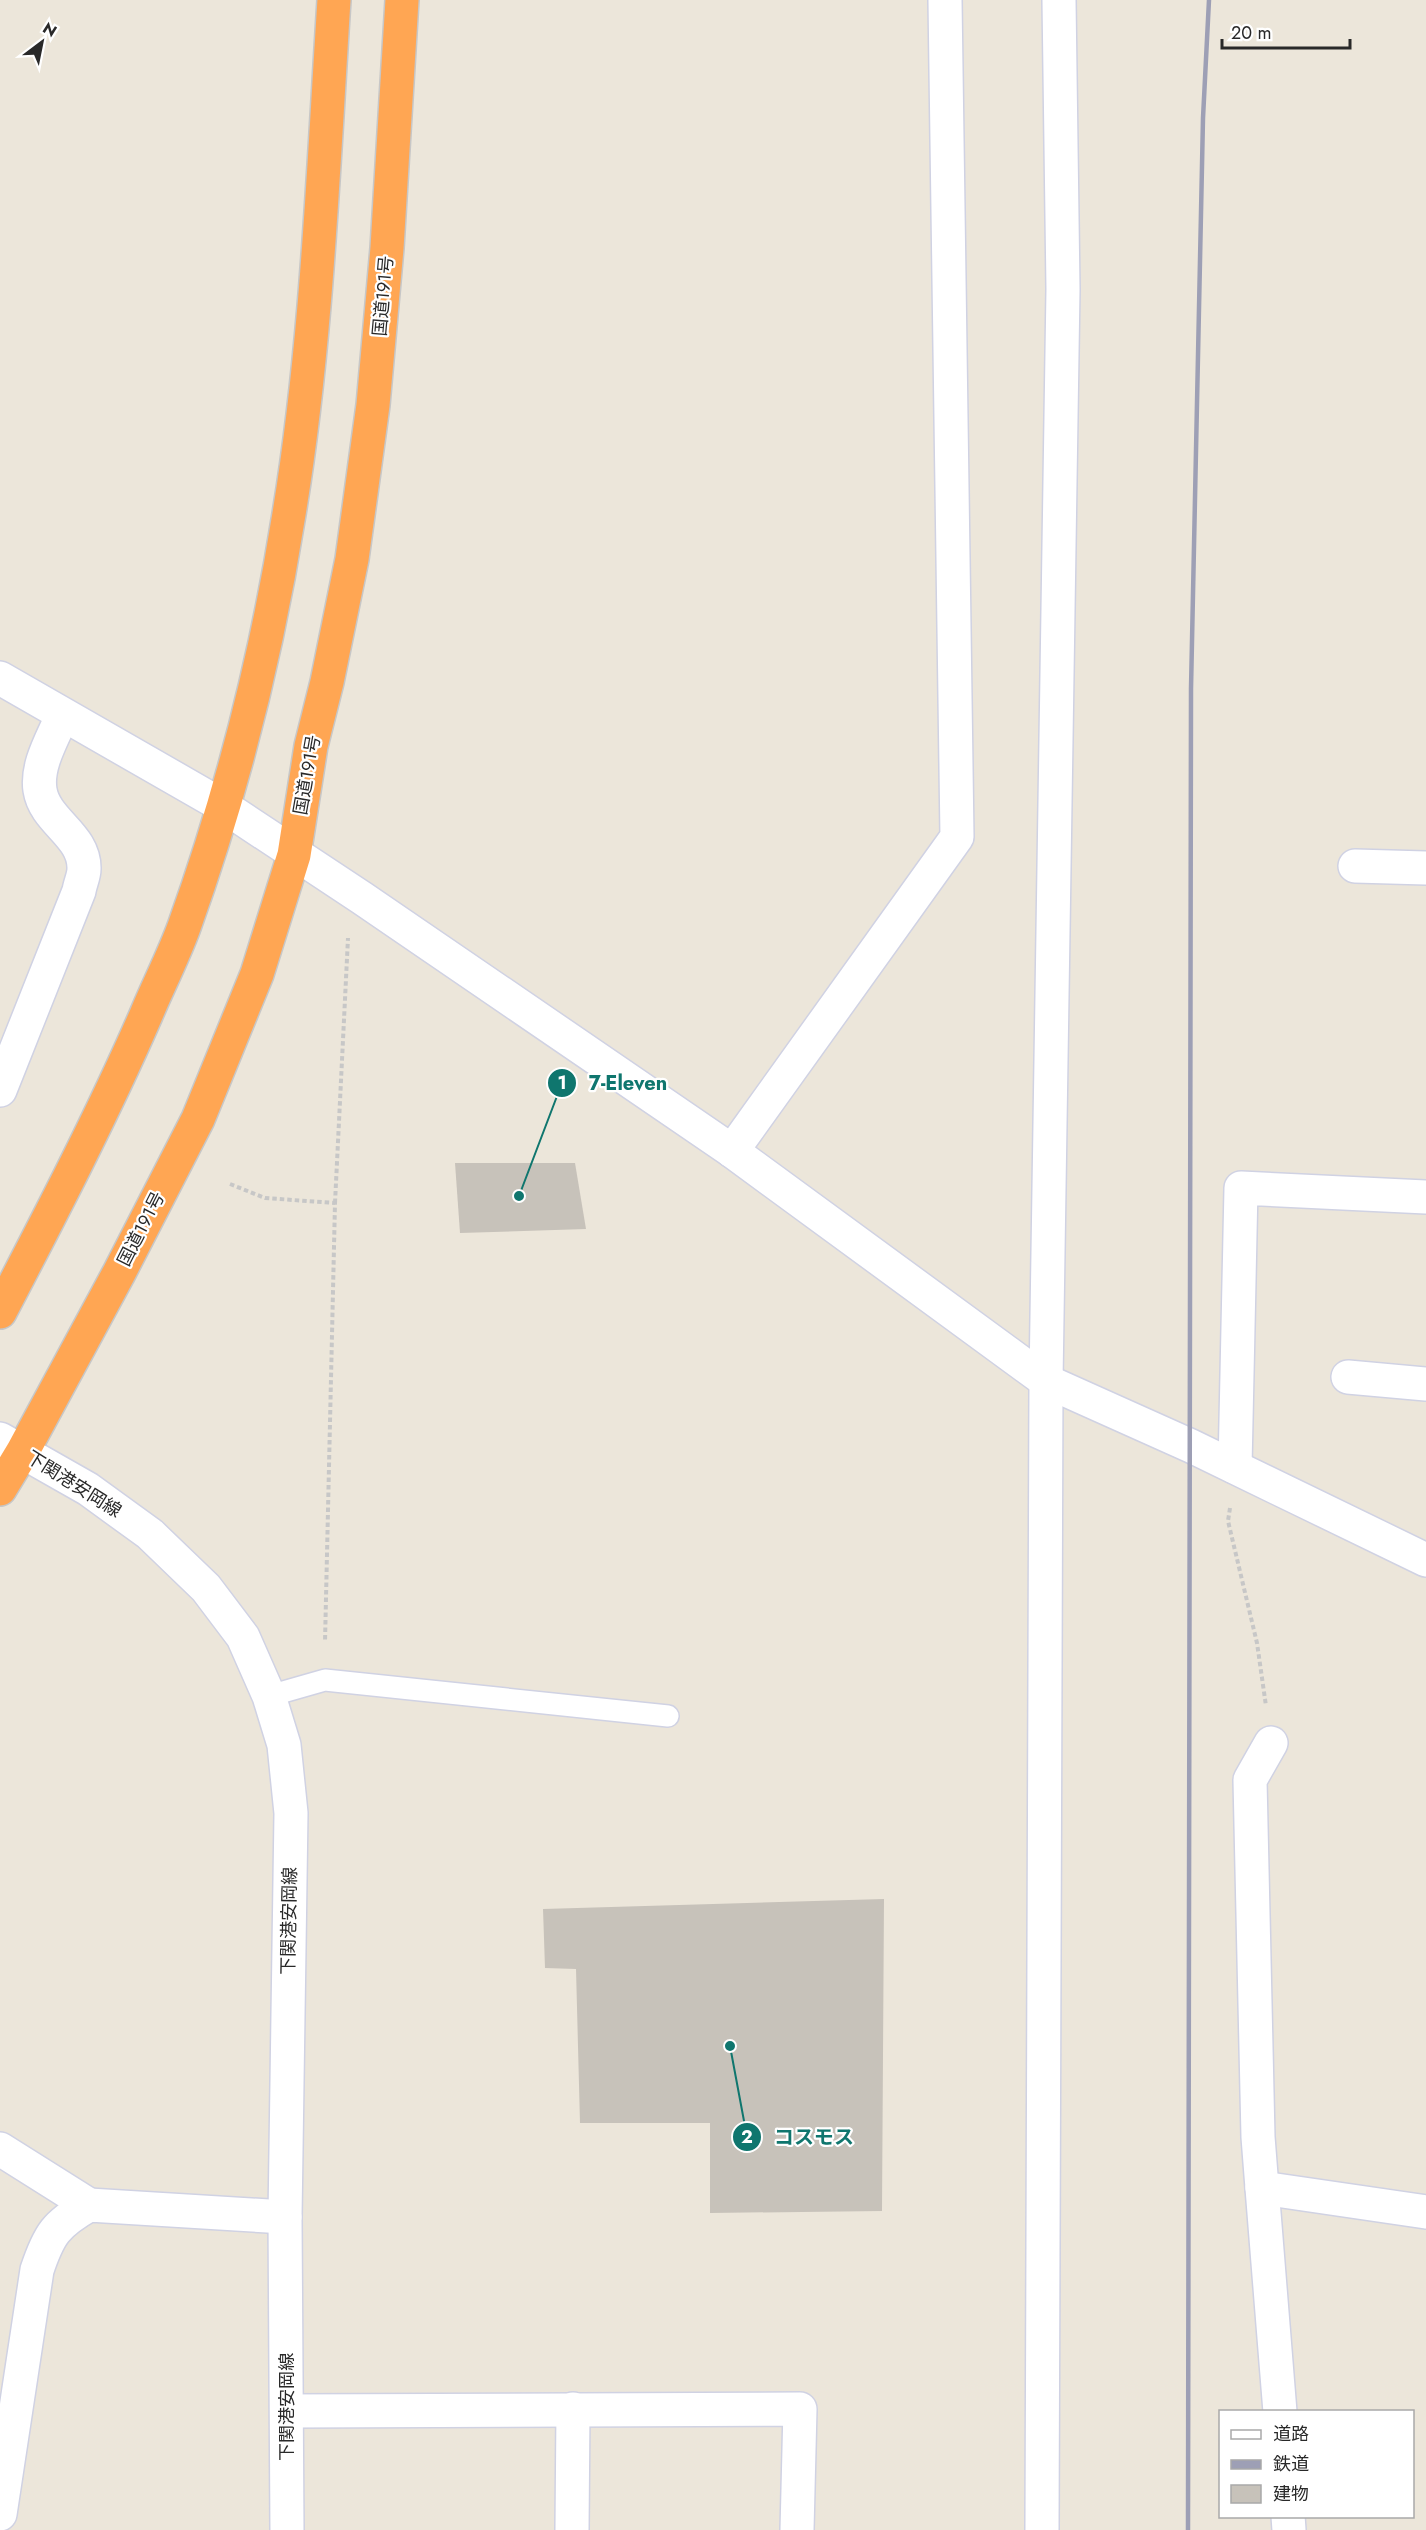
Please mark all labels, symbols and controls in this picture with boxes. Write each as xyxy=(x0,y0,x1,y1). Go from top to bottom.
north arrow xyxy=(12,12,72,72)
scale bar xyxy=(1222,12,1350,50)
text: N xyxy=(38,17,61,43)
text: 20 m xyxy=(1231,20,1271,46)
street label: 国道191号 xyxy=(367,255,399,337)
street label: 国道191号 xyxy=(287,733,327,817)
callout: 7-Eleven xyxy=(547,1064,680,1102)
text: 7-Eleven xyxy=(589,1069,667,1098)
text: 1 xyxy=(557,1070,567,1096)
street label: 国道191号 xyxy=(111,1187,171,1271)
street label: 下関港安岡線 xyxy=(21,1444,127,1524)
street label: 下関港安岡線 xyxy=(275,1867,303,1975)
callout: コスモス xyxy=(732,2118,866,2156)
text: コスモス xyxy=(774,2123,854,2152)
text: 2 xyxy=(741,2124,753,2150)
street label: 下関港安岡線 xyxy=(274,2353,300,2461)
legend xyxy=(1219,2410,1414,2518)
text: 道路 xyxy=(1273,2421,1309,2447)
text: 鉄道 xyxy=(1273,2451,1309,2477)
text: 建物 xyxy=(1273,2481,1309,2507)

